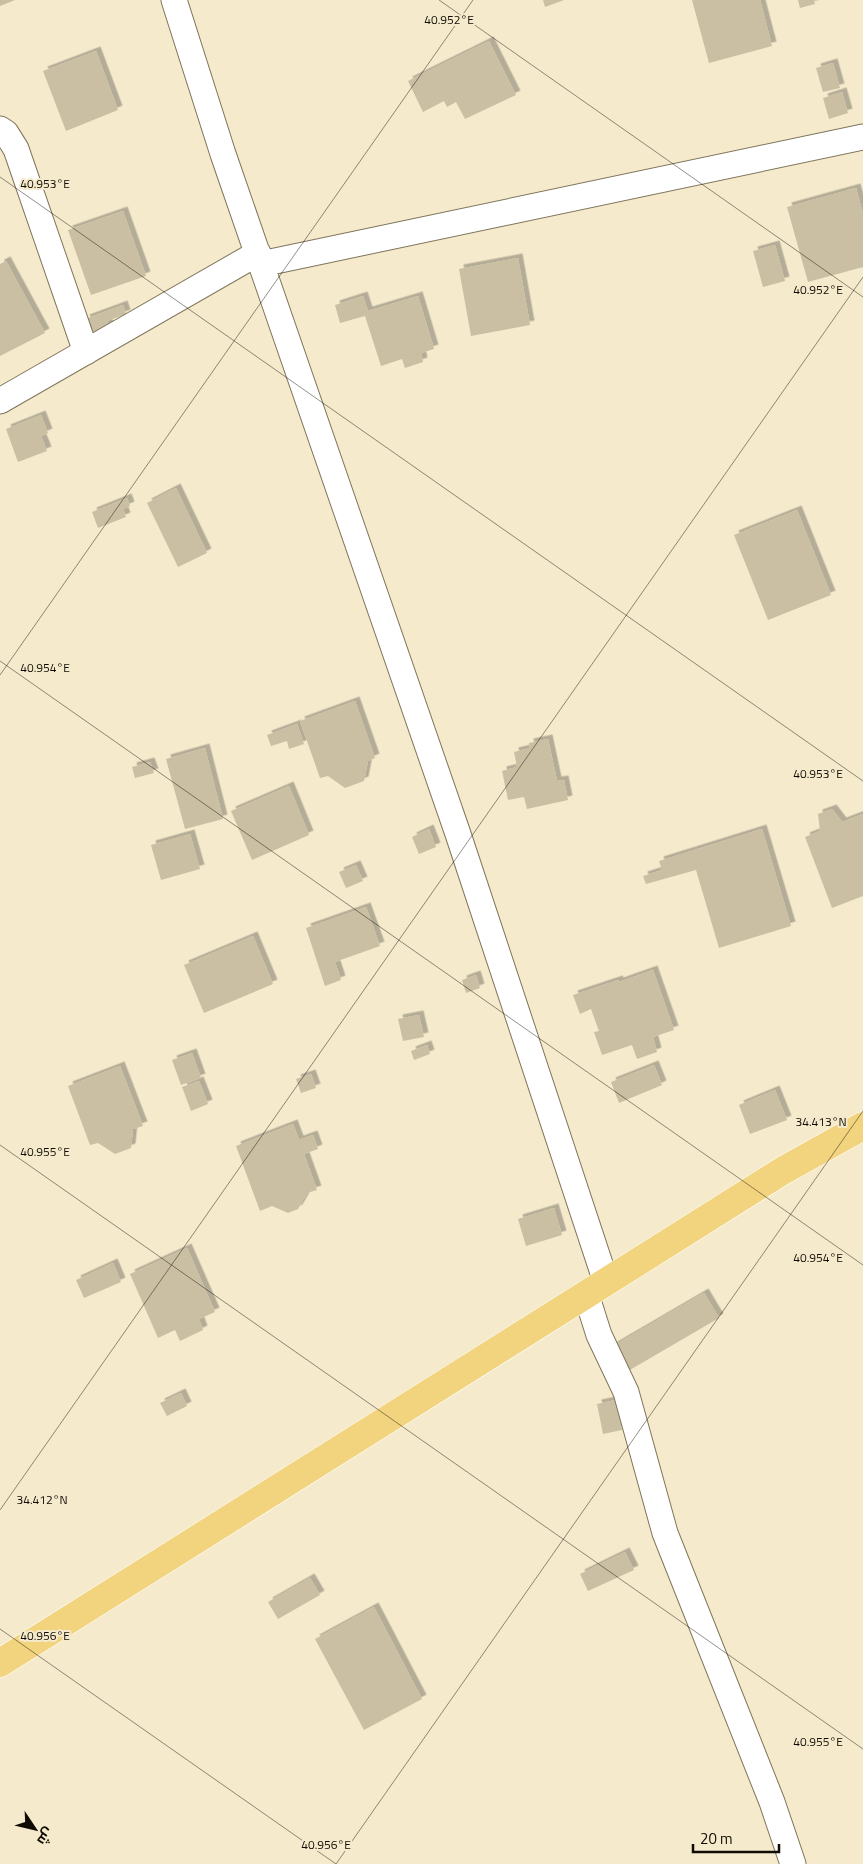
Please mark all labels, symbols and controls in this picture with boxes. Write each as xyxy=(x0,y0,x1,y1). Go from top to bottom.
text: 40.952°E xyxy=(424,10,474,29)
text: 40.953°E xyxy=(20,174,70,193)
text: 40.952°E xyxy=(793,280,843,299)
text: 40.954°E xyxy=(20,658,70,677)
text: 40.953°E xyxy=(793,764,843,783)
text: 34.413°N xyxy=(795,1112,847,1131)
text: 40.955°E xyxy=(20,1142,70,1161)
text: 40.954°E xyxy=(793,1248,843,1267)
text: 34.412°N xyxy=(16,1490,68,1509)
text: 40.956°E xyxy=(20,1626,70,1645)
text: 40.955°E xyxy=(793,1732,843,1751)
north arrow xyxy=(10,1804,60,1854)
scale bar xyxy=(693,1822,779,1854)
text: ش xyxy=(32,1823,60,1850)
text: 20 m xyxy=(700,1827,733,1850)
text: 40.956°E xyxy=(301,1835,351,1854)

